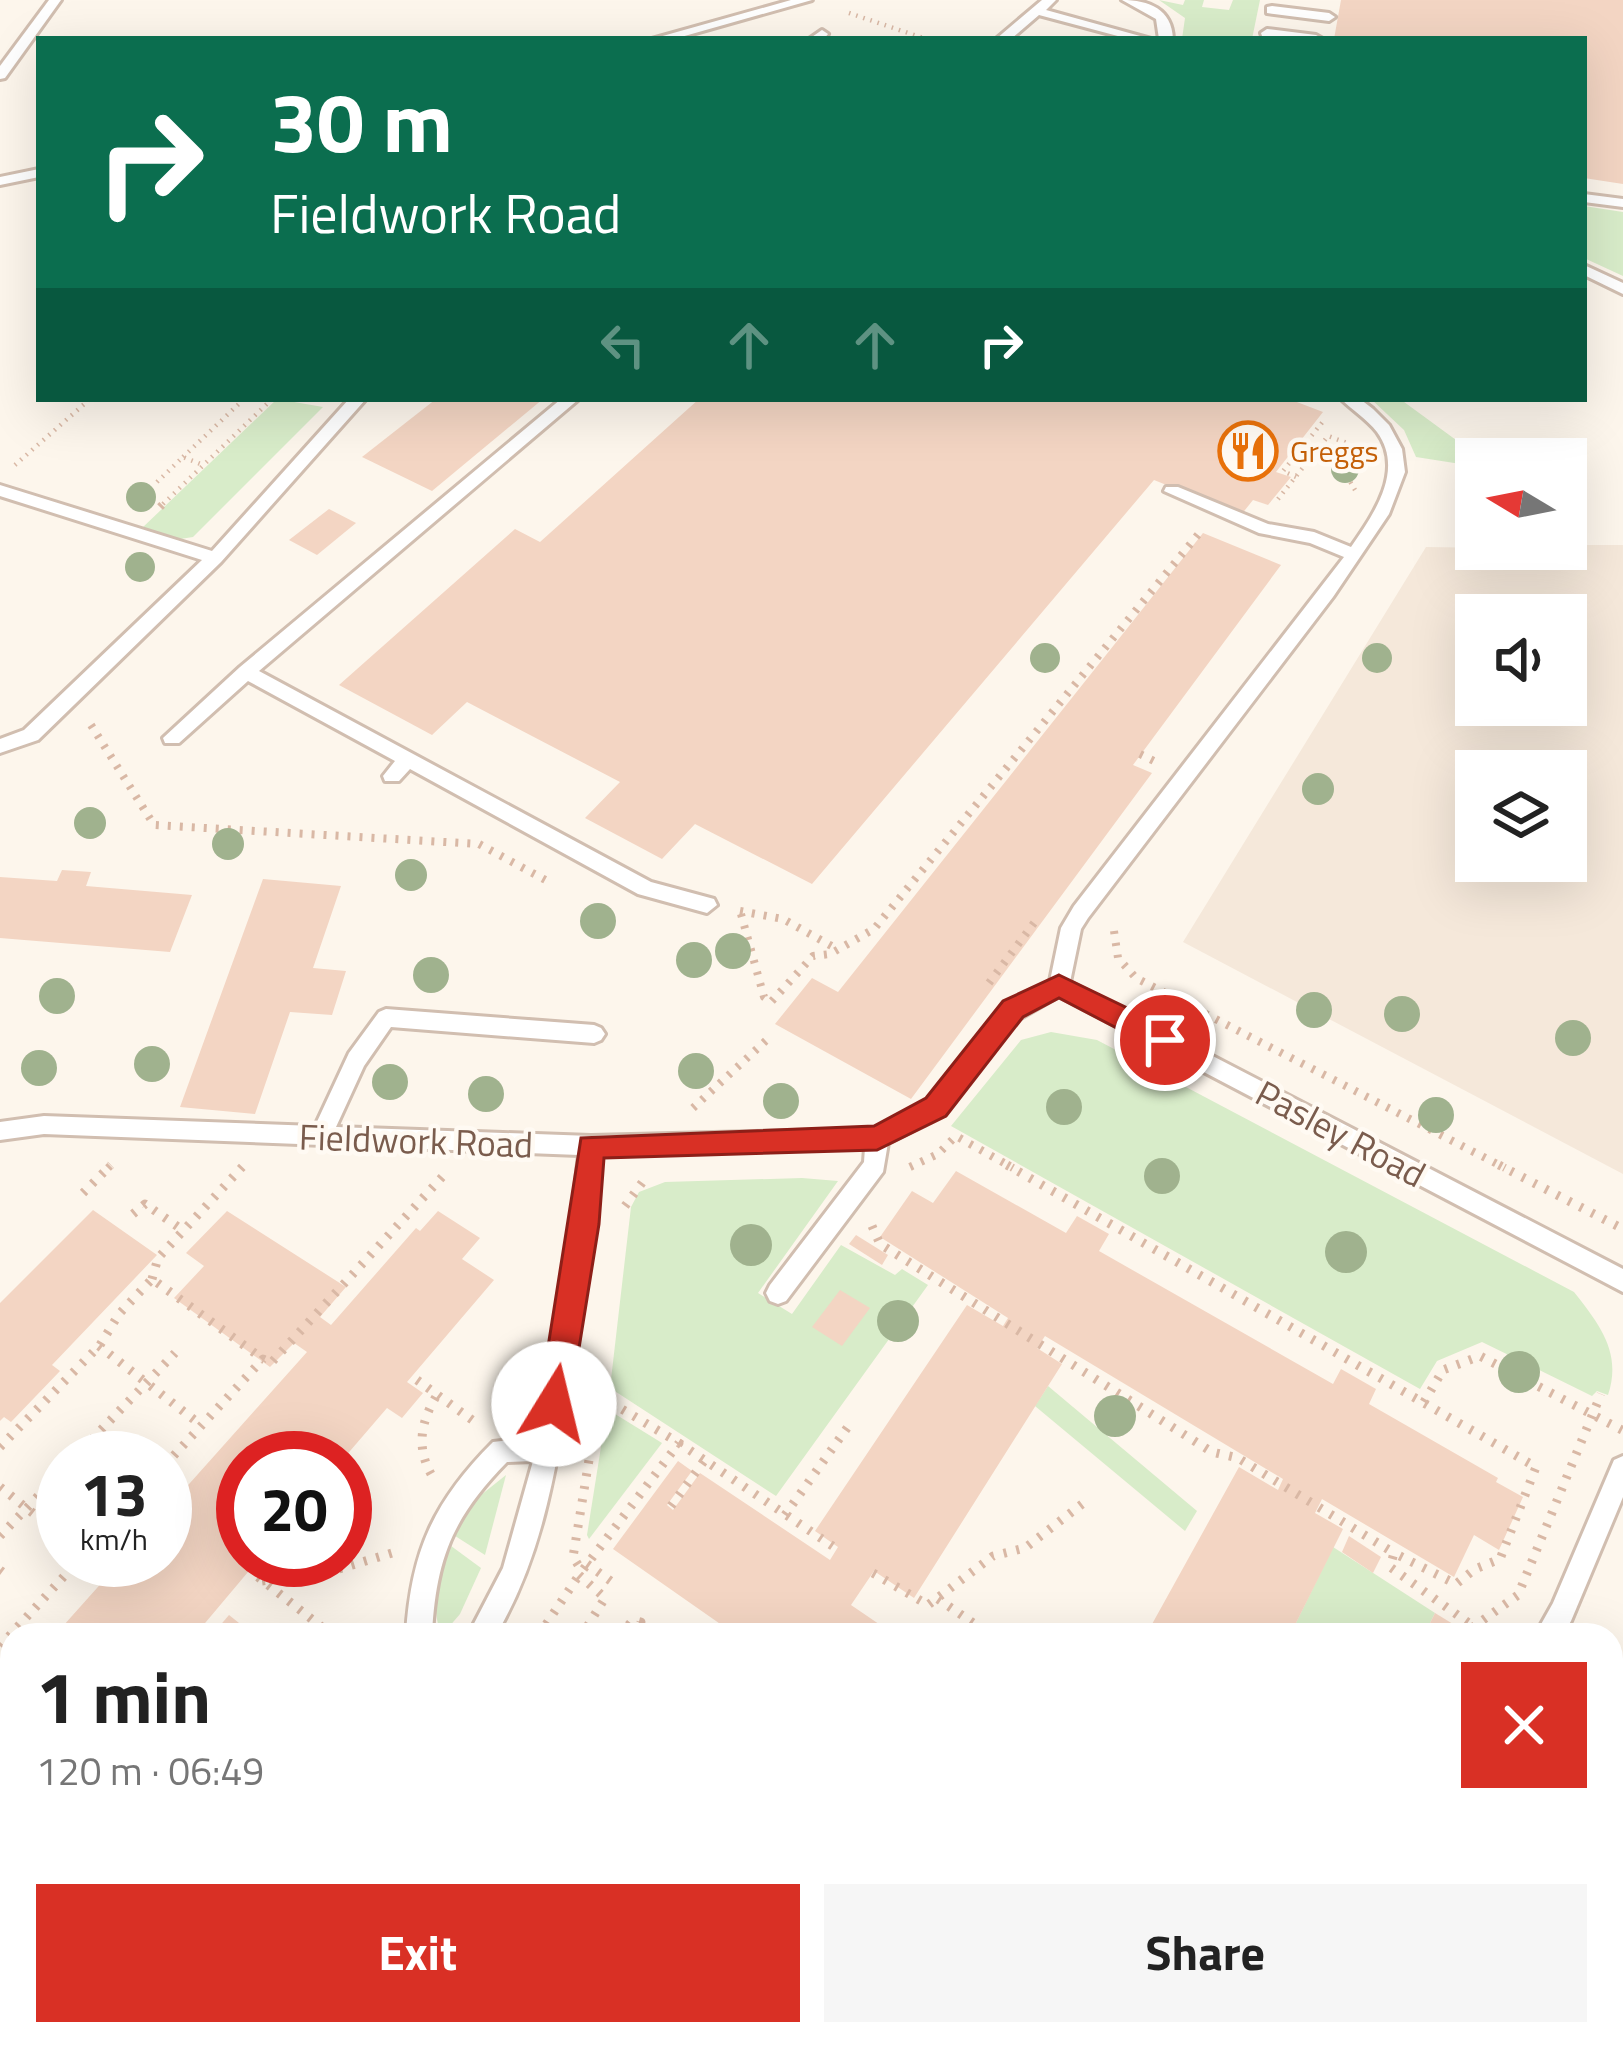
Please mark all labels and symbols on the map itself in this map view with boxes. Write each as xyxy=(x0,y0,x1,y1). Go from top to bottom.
restaurant icon: Greggs xyxy=(1217,420,1279,482)
place label: Greggs xyxy=(1290,428,1379,474)
north arrow xyxy=(1455,438,1587,570)
pin xyxy=(1114,989,1216,1091)
street label: Pasley Road xyxy=(1246,1065,1436,1201)
street label: Fieldwork Road xyxy=(298,1108,534,1172)
position arrow xyxy=(491,1341,617,1467)
speed limit sign: 20 xyxy=(216,1431,372,1587)

